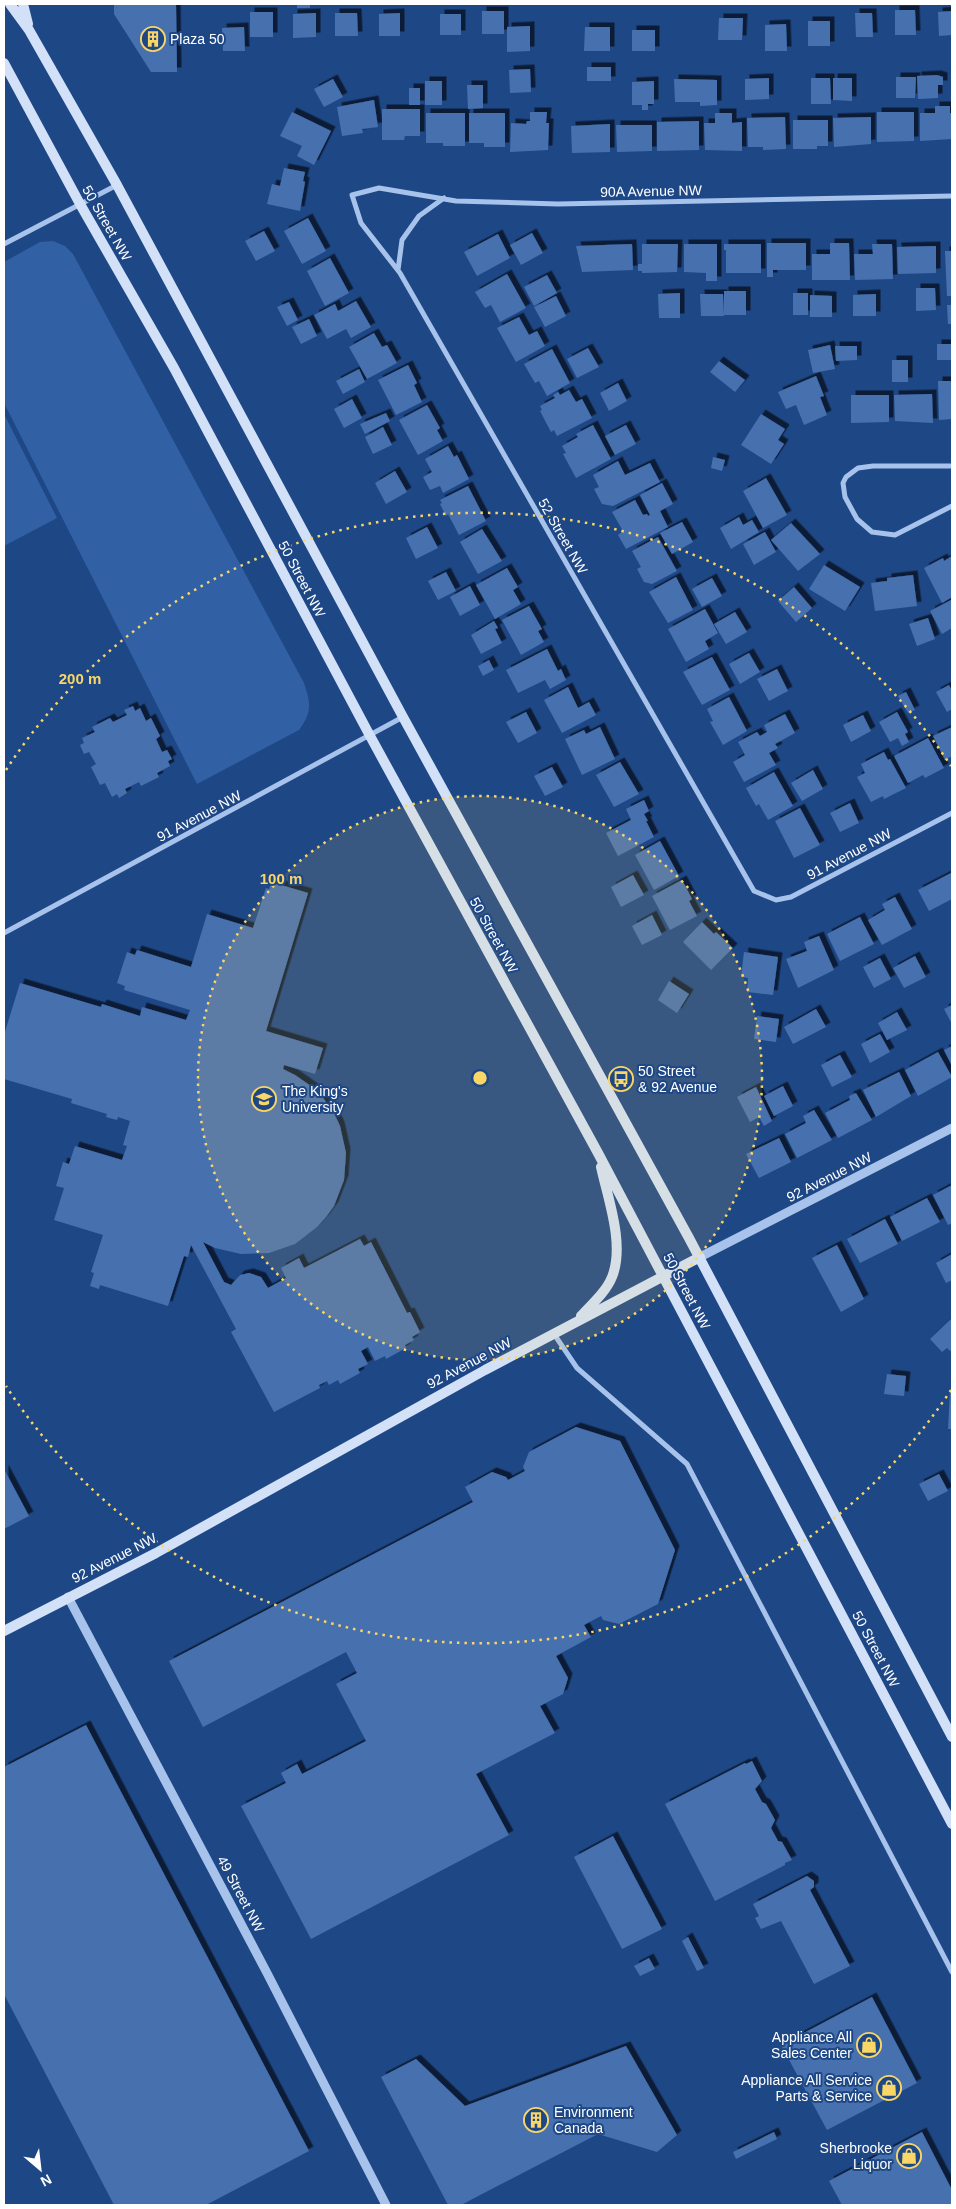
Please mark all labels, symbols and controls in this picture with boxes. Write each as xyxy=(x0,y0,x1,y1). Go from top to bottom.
building icon: Plaza 50 xyxy=(140,26,166,52)
place label: Plaza 50 xyxy=(170,31,225,47)
street label: 90A Avenue NW xyxy=(600,182,703,200)
street label: 50 Street NW xyxy=(79,183,135,264)
street label: 52 Street NW xyxy=(535,496,591,577)
street label: 50 Street NW xyxy=(275,538,329,621)
text: 200 m xyxy=(59,670,101,687)
street label: 91 Avenue NW xyxy=(154,787,245,845)
street label: 91 Avenue NW xyxy=(804,825,895,883)
text: 100 m xyxy=(260,870,302,887)
street label: 50 Street NW xyxy=(467,894,522,976)
place label: 50 Street & 92 Avenue xyxy=(638,1063,717,1095)
bus stop icon: 50 Street & 92 Avenue xyxy=(608,1066,634,1092)
centre of rings xyxy=(471,1069,489,1087)
place label: The King's University xyxy=(282,1083,348,1115)
school or university icon: The King's University xyxy=(251,1086,277,1112)
street label: 92 Avenue NW xyxy=(784,1148,875,1205)
street label: 50 Street NW xyxy=(660,1250,714,1333)
street label: 92 Avenue NW xyxy=(424,1334,515,1392)
street label: 92 Avenue NW xyxy=(69,1529,160,1586)
street label: 50 Street NW xyxy=(849,1608,903,1691)
street label: 49 Street NW xyxy=(214,1853,268,1936)
place label: Appliance All Sales Center xyxy=(771,2029,852,2061)
shop icon: Appliance All Sales Center xyxy=(856,2032,882,2058)
place label: Appliance All Service Parts & Service xyxy=(741,2072,872,2104)
shop icon: Appliance All Service Parts & Service xyxy=(876,2075,902,2101)
place label: Environment Canada xyxy=(554,2104,633,2136)
building icon: Environment Canada xyxy=(523,2107,549,2133)
place label: Sherbrooke Liquor xyxy=(820,2140,892,2172)
shop icon: Sherbrooke Liquor xyxy=(896,2143,922,2169)
north arrow xyxy=(15,2144,65,2194)
text: N xyxy=(38,2171,54,2190)

